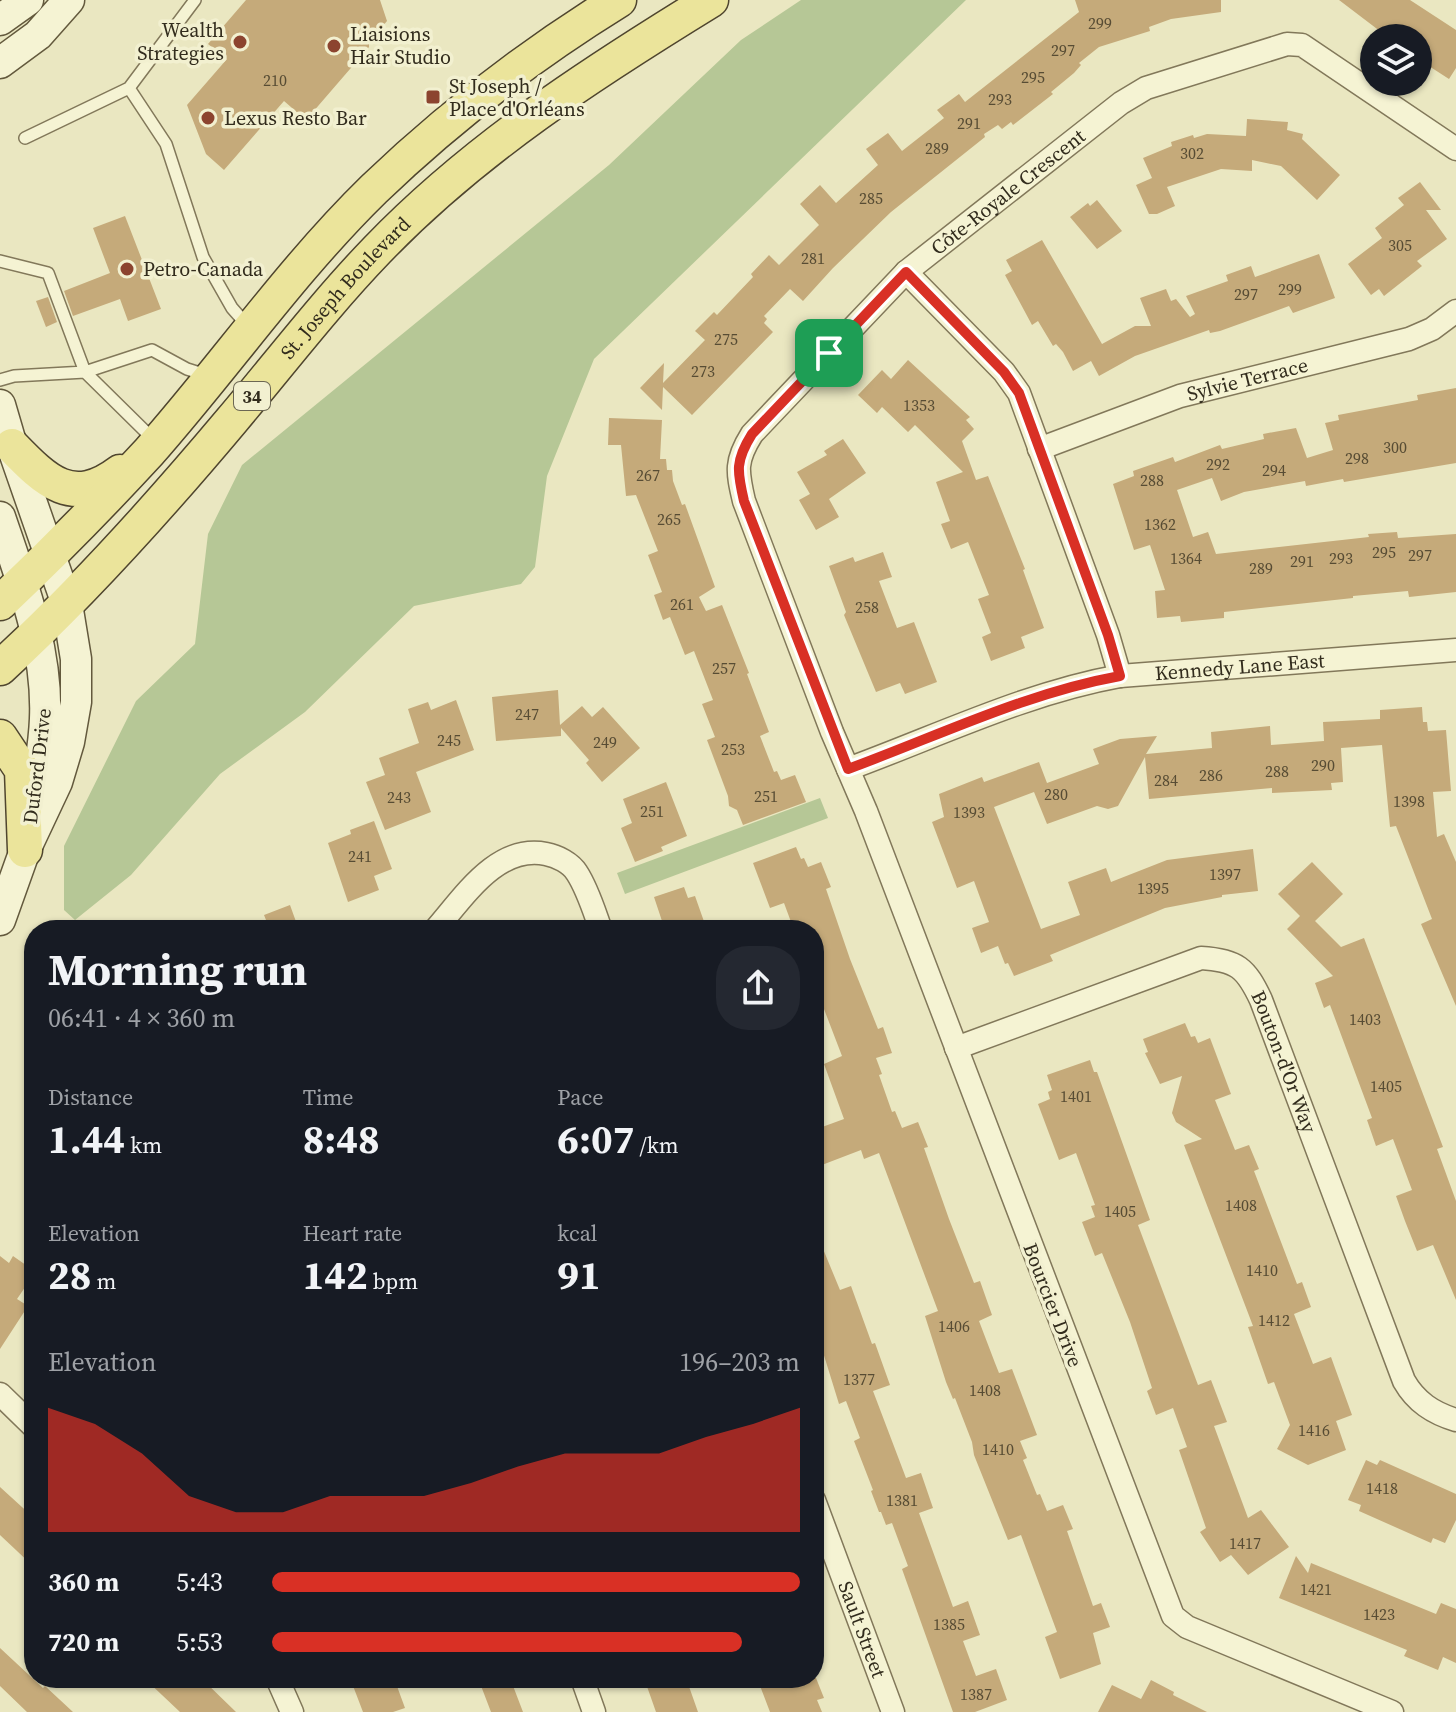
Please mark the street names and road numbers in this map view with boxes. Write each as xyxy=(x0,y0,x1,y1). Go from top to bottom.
street label: Côte-Royale Crescent xyxy=(925,122,1091,261)
street label: St. Joseph Boulevard xyxy=(274,210,417,365)
street label: Sylvie Terrace xyxy=(1184,351,1311,408)
road number: 34 xyxy=(234,382,270,410)
street label: Kennedy Lane East xyxy=(1154,646,1326,687)
street label: Duford Drive xyxy=(16,707,58,825)
street label: Bouton-d'Or Way xyxy=(1244,986,1324,1137)
street label: Bourcier Drive xyxy=(1017,1239,1089,1371)
street label: Sault Street xyxy=(831,1577,893,1682)

